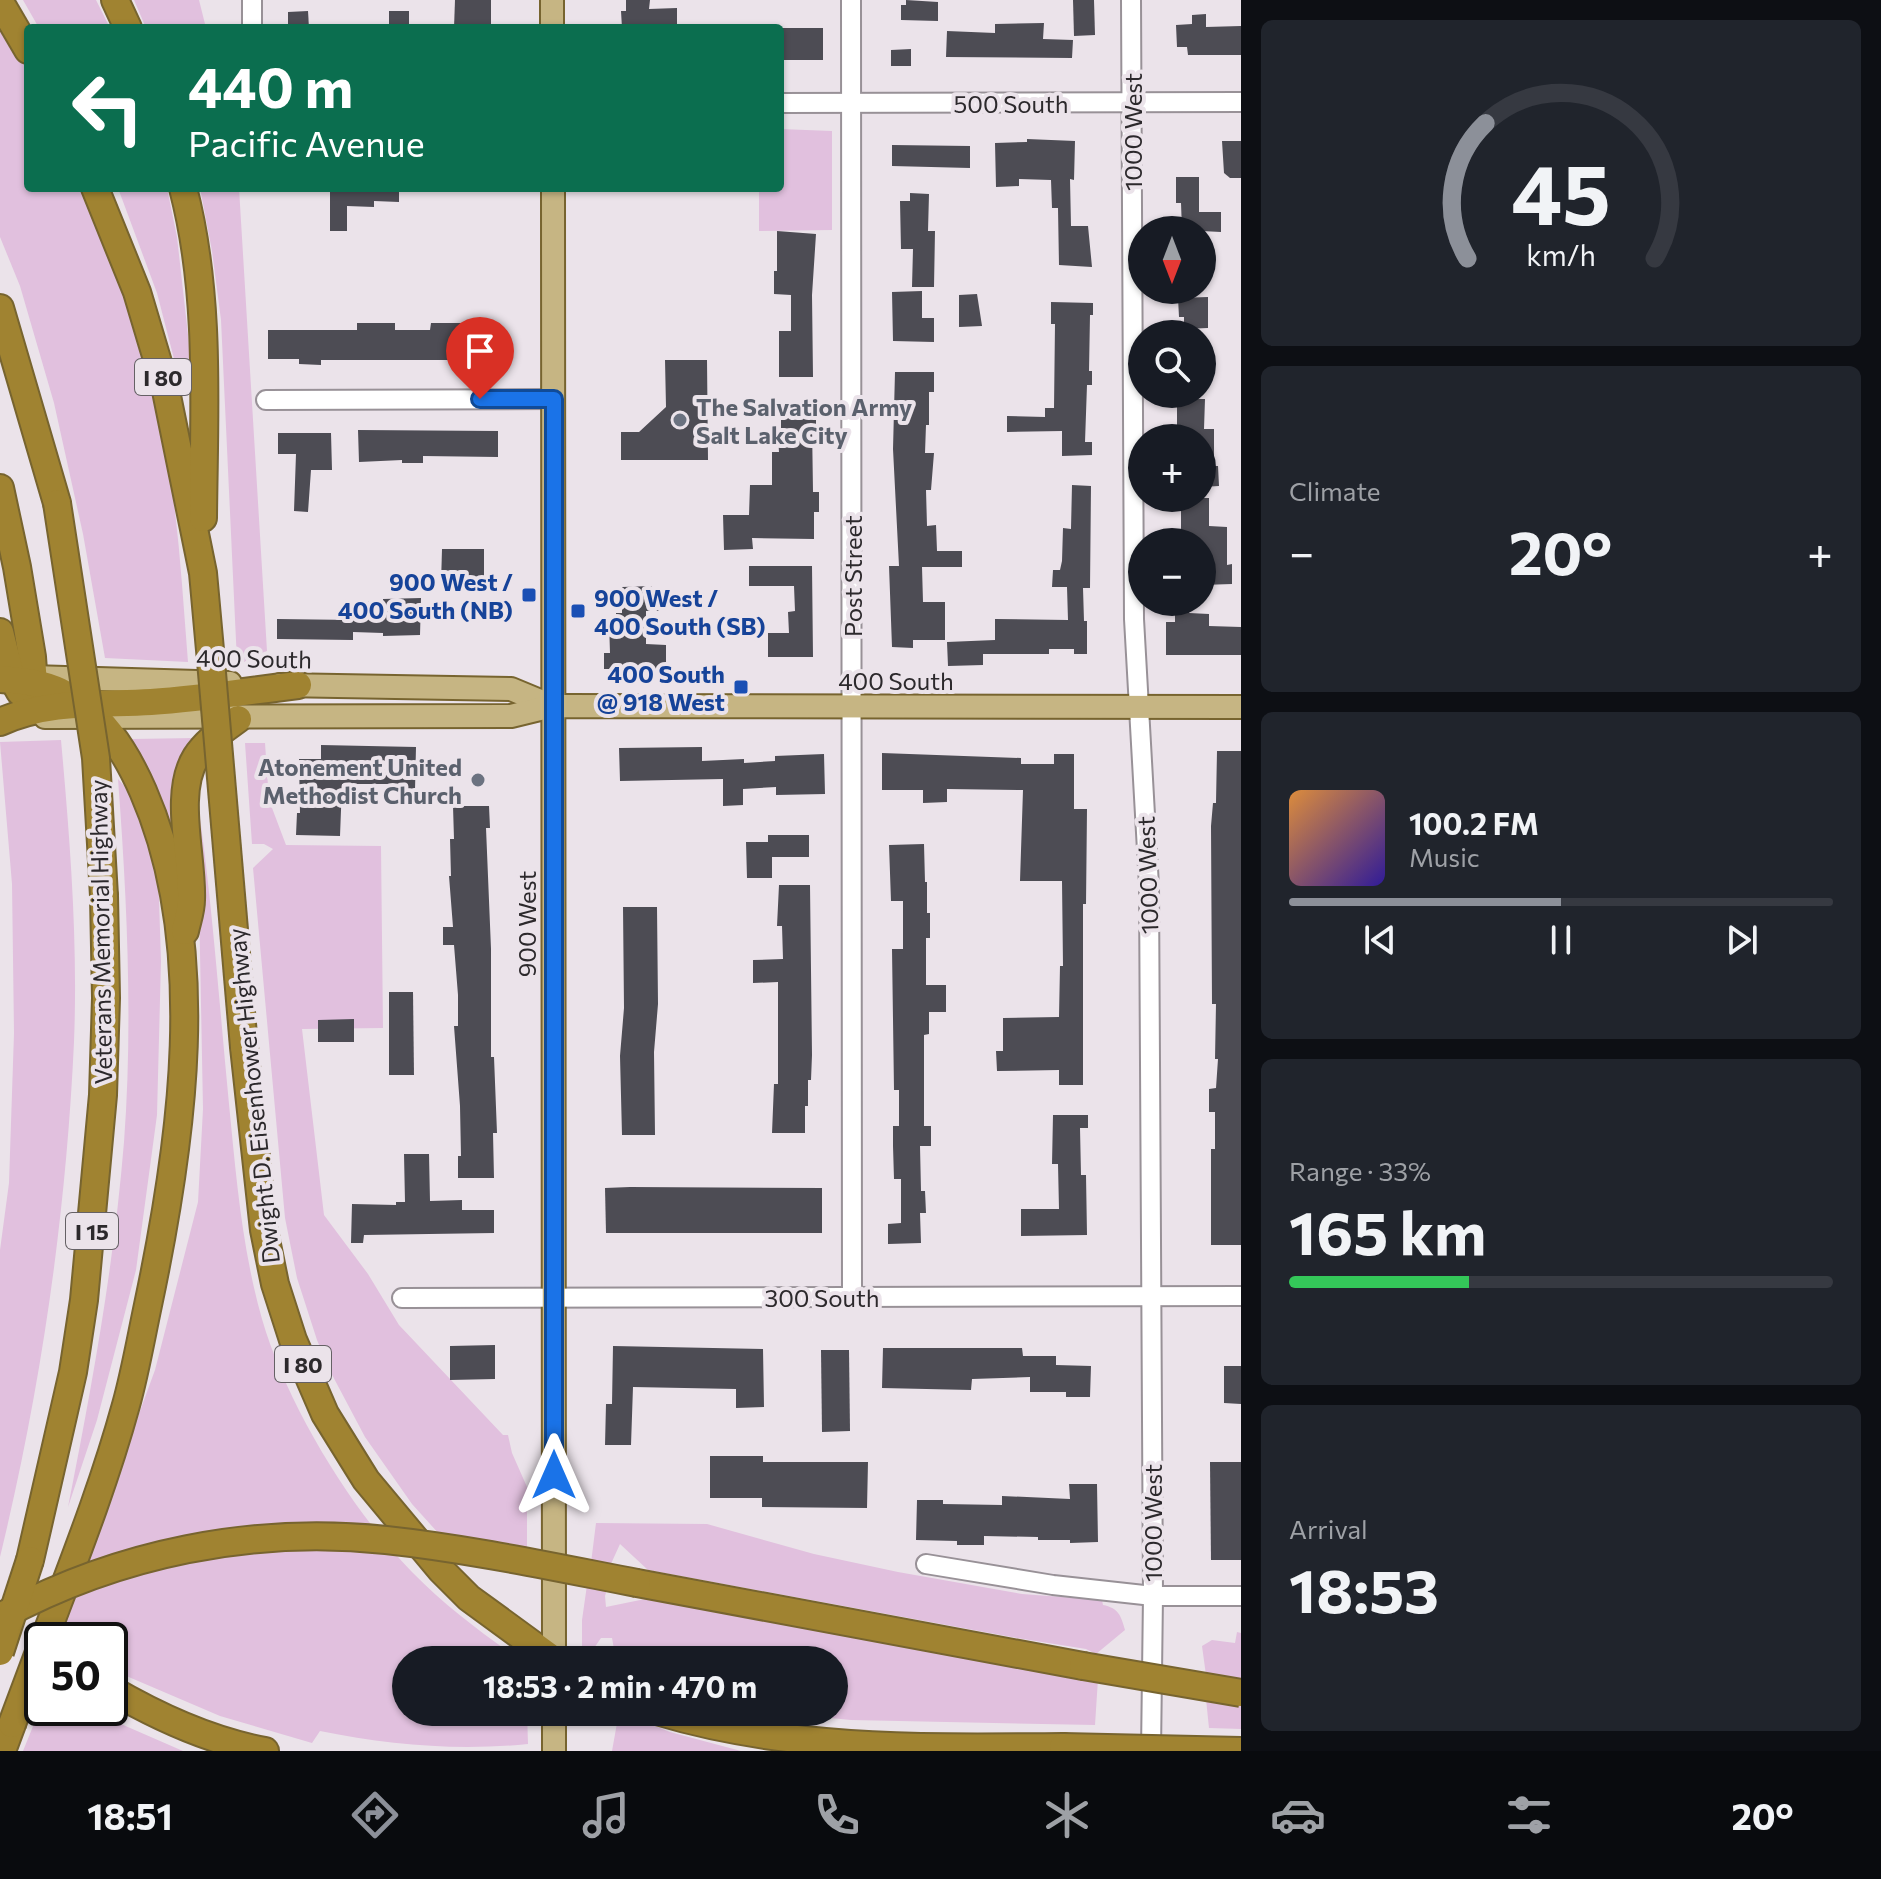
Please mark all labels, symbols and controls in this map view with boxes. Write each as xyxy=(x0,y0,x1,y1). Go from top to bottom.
text: 440 m xyxy=(188,51,353,120)
icon: left xyxy=(56,56,160,160)
street label: 1000 West xyxy=(1118,73,1147,191)
street label: 500 South xyxy=(953,89,1069,118)
text: Pacific Avenue xyxy=(188,120,425,164)
text: 45 xyxy=(1511,140,1611,242)
north arrow xyxy=(1128,216,1216,304)
map controls xyxy=(1128,216,1216,616)
text: km/h xyxy=(1526,237,1596,272)
pin xyxy=(446,317,514,399)
button: search xyxy=(1128,320,1216,408)
icon: arrive xyxy=(458,329,502,373)
road number: I 80 xyxy=(135,359,191,395)
place label: The Salvation Army Salt Lake City xyxy=(696,392,912,449)
marker: The Salvation Army Salt Lake City xyxy=(671,411,689,429)
button: + xyxy=(1128,424,1216,512)
text: Climate xyxy=(1289,475,1381,506)
text: 20° xyxy=(1509,514,1612,587)
street label: Post Street xyxy=(838,515,867,637)
text: − xyxy=(1289,524,1314,578)
text: + xyxy=(1807,524,1833,578)
button: − xyxy=(1128,528,1216,616)
place label: 900 West / 400 South (NB) xyxy=(338,567,513,624)
place label: 900 West / 400 South (SB) xyxy=(594,583,766,640)
marker: 900 West / 400 South (NB) xyxy=(520,586,538,604)
marker: 900 West / 400 South (SB) xyxy=(569,602,587,620)
street label: 400 South xyxy=(196,642,312,674)
place label: 400 South @ 918 West xyxy=(597,659,725,716)
street label: 400 South xyxy=(838,666,954,695)
marker: 400 South @ 918 West xyxy=(732,678,750,696)
place label: Atonement United Methodist Church xyxy=(258,752,462,809)
marker: Atonement United Methodist Church xyxy=(469,771,487,789)
street label: Veterans Memorial Highway xyxy=(83,779,117,1085)
text: 100.2 FM xyxy=(1409,804,1539,841)
street label: 1000 West xyxy=(1130,815,1164,934)
text: Music xyxy=(1409,841,1480,872)
street label: 900 West xyxy=(512,871,541,977)
icon: previous xyxy=(1358,918,1402,962)
icon: pause xyxy=(1539,918,1583,962)
icon: next xyxy=(1720,918,1764,962)
street label: Dwight D. Eisenhower Highway xyxy=(221,927,285,1265)
text: Range · 33% xyxy=(1289,1155,1431,1186)
text: 165 km xyxy=(1289,1194,1486,1267)
road number: I 15 xyxy=(66,1213,118,1249)
street label: 300 South xyxy=(764,1283,880,1312)
road number: I 80 xyxy=(275,1346,331,1382)
position arrow xyxy=(512,1433,596,1517)
street label: 1000 West xyxy=(1138,1464,1167,1582)
text: Arrival xyxy=(1289,1513,1368,1544)
text: 18:53 xyxy=(1289,1552,1439,1625)
speed limit sign: 50 xyxy=(24,1622,128,1726)
text: 18:53 · 2 min · 470 m xyxy=(483,1667,757,1704)
icon: directions xyxy=(347,1787,403,1843)
icon: music xyxy=(578,1787,634,1843)
icon: phone xyxy=(809,1787,865,1843)
icon: climate xyxy=(1039,1787,1095,1843)
icon: car xyxy=(1270,1787,1326,1843)
icon: filters xyxy=(1501,1787,1557,1843)
text: 18:51 xyxy=(87,1793,173,1837)
text: 20° xyxy=(1731,1793,1794,1837)

